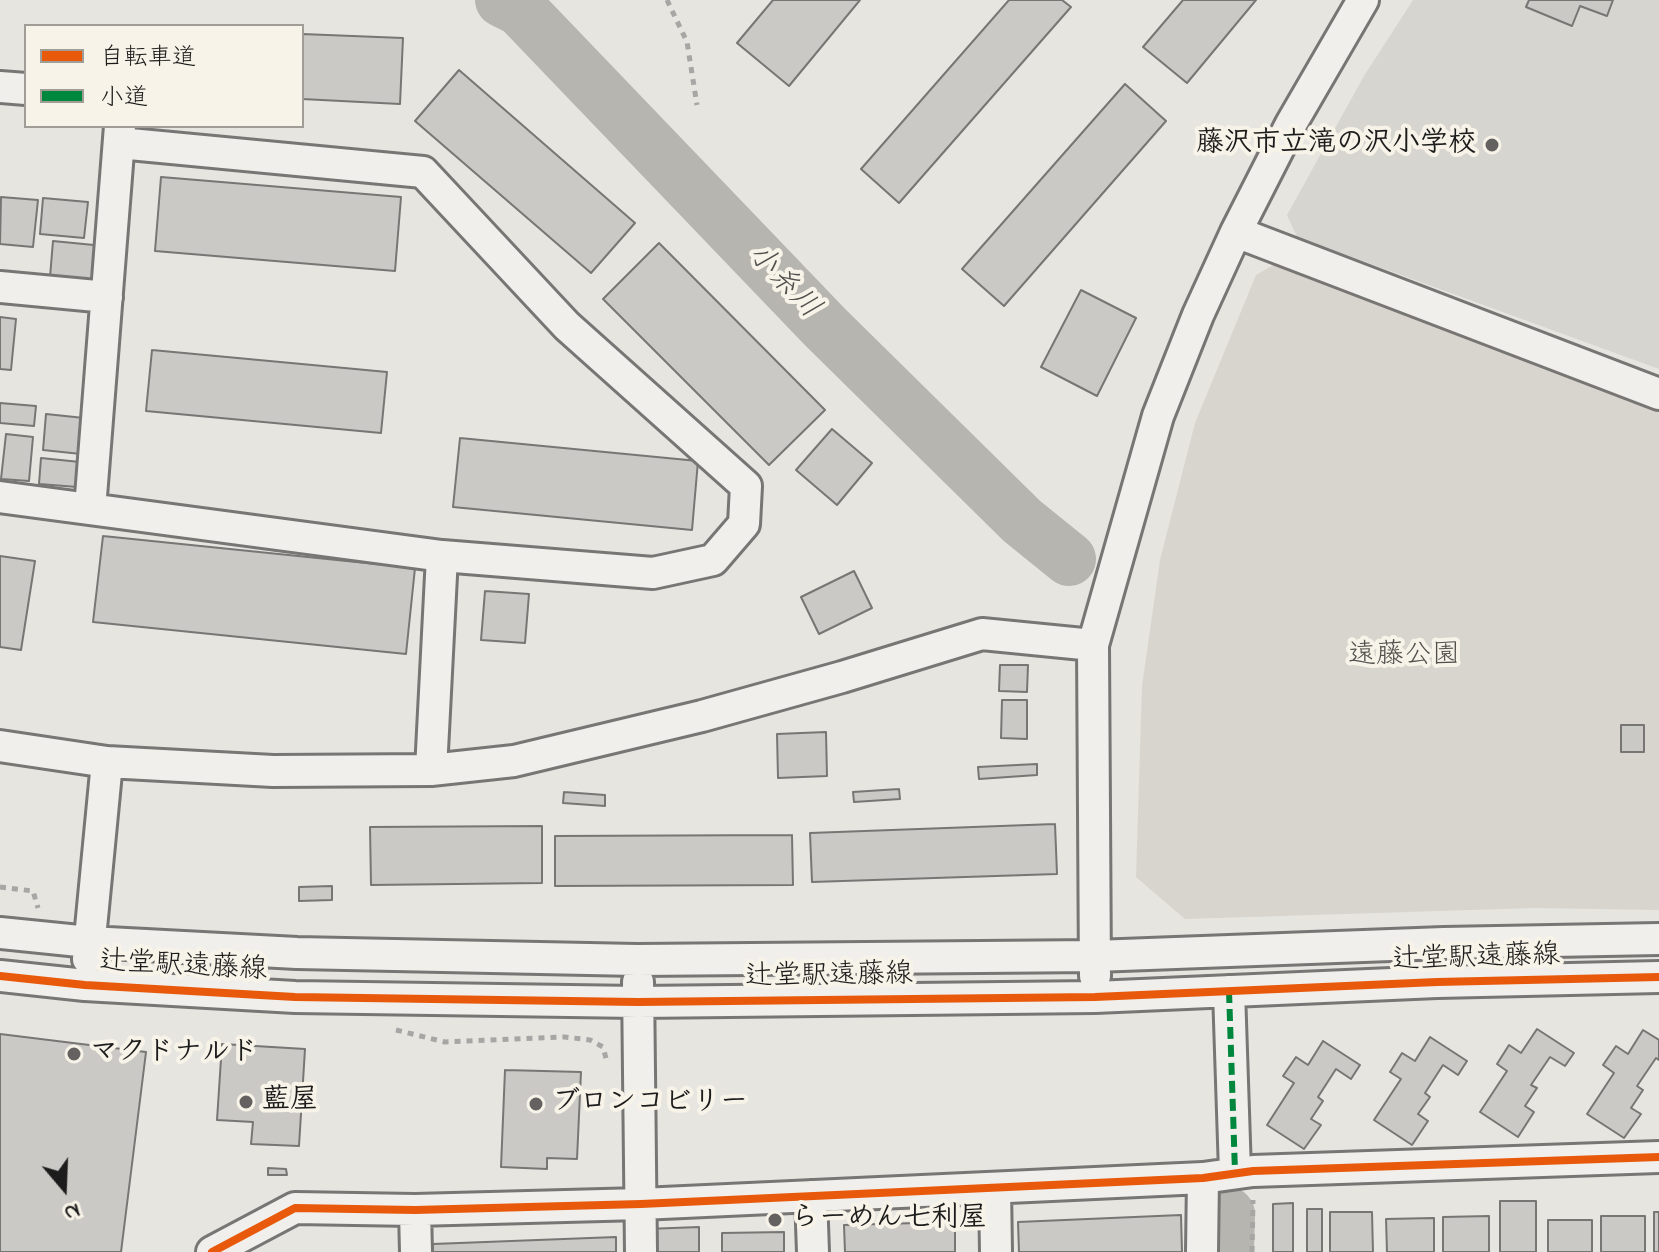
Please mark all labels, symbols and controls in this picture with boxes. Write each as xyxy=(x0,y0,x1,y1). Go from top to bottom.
legend xyxy=(24,24,304,128)
text: 自転車道 xyxy=(100,41,196,76)
text: 小道 xyxy=(100,81,148,116)
place label: 藤沢市立滝の沢小学校 xyxy=(1196,128,1476,162)
marker: 藤沢市立滝の沢小学校 xyxy=(1483,136,1501,154)
water label: 小糸川 xyxy=(738,238,826,328)
park label: 遠藤公園 xyxy=(1348,640,1460,674)
street label: 辻堂駅遠藤線 xyxy=(1391,940,1561,980)
street label: 辻堂駅遠藤線 xyxy=(98,947,268,989)
street label: 辻堂駅遠藤線 xyxy=(745,960,913,996)
place label: マクドナルド xyxy=(90,1037,258,1071)
marker: マクドナルド xyxy=(65,1045,83,1063)
place label: 藍屋 xyxy=(262,1085,318,1119)
place label: ブロンコビリー xyxy=(552,1087,748,1121)
marker: 藍屋 xyxy=(237,1093,255,1111)
marker: ブロンコビリー xyxy=(527,1095,545,1113)
north arrow xyxy=(24,1148,104,1228)
text: N xyxy=(60,1193,84,1228)
place label: らーめん七利屋 xyxy=(791,1203,987,1237)
marker: らーめん七利屋 xyxy=(766,1211,784,1229)

